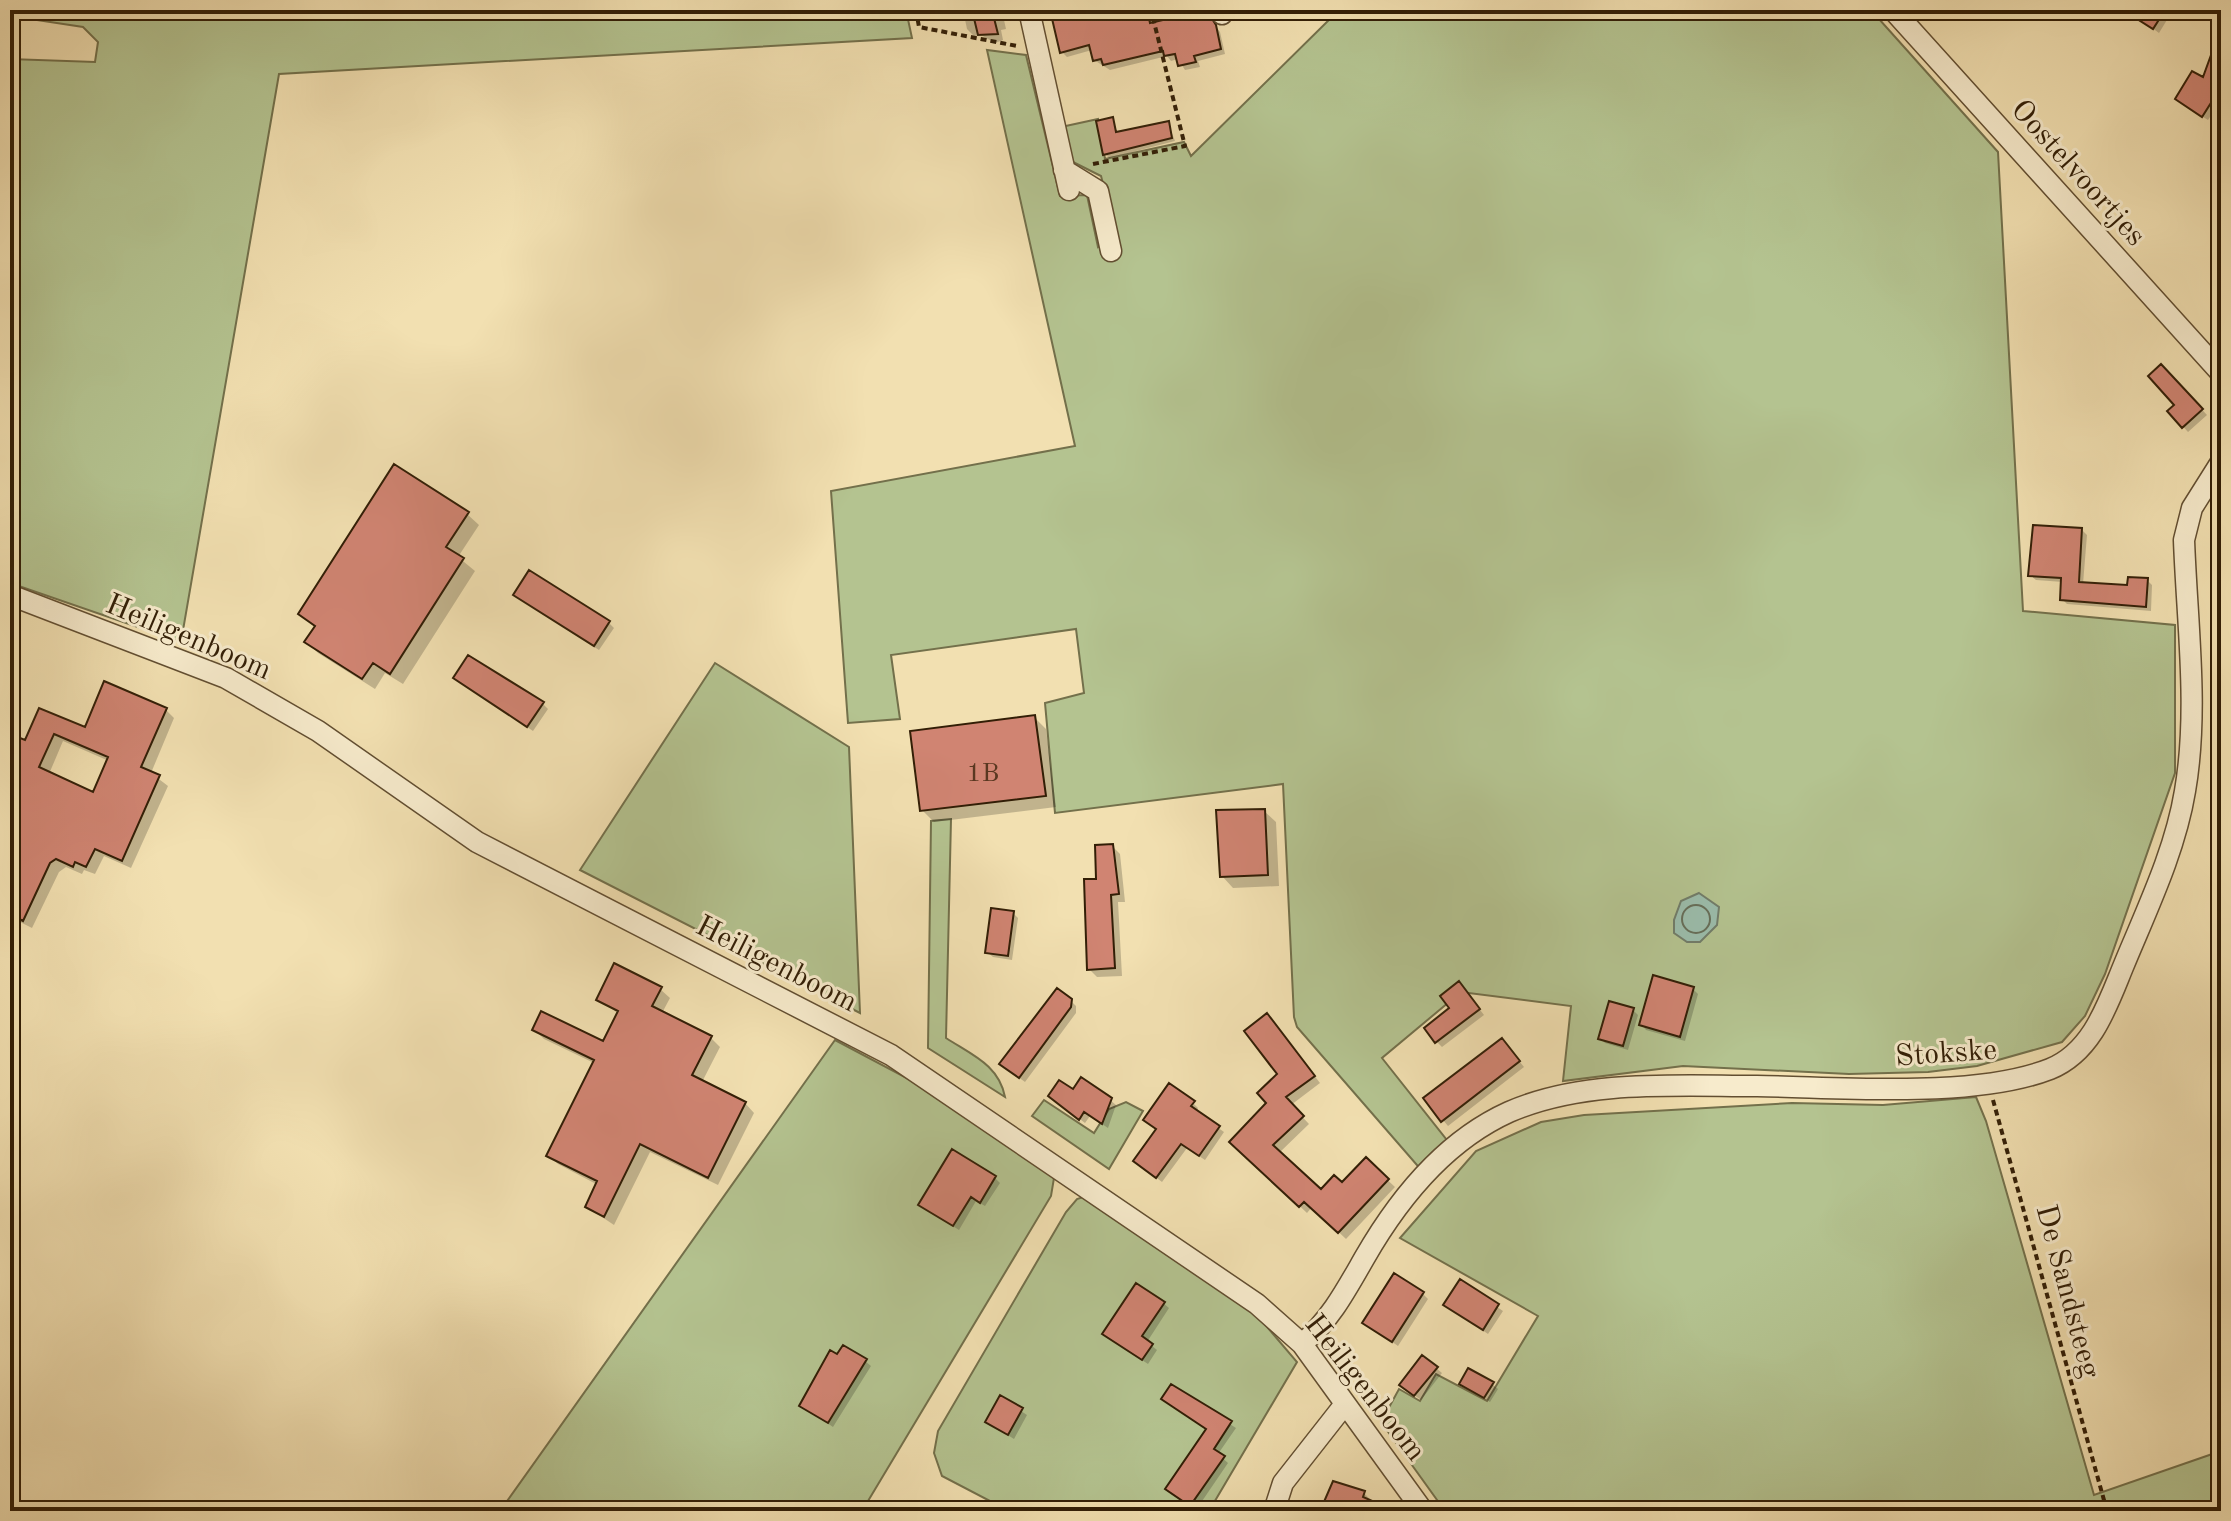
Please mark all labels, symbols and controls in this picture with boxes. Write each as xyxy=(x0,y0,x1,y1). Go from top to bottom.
street label: Oostelvoortjes xyxy=(2005,95,2150,252)
street label: Heiligenboom xyxy=(101,589,275,686)
house number: 1B xyxy=(966,761,1000,787)
street label: Heiligenboom xyxy=(690,911,862,1018)
street label: Stokske xyxy=(1894,1035,1998,1073)
street label: De Sandsteeg xyxy=(2030,1202,2105,1381)
street label: Heiligenboom xyxy=(1298,1309,1431,1467)

